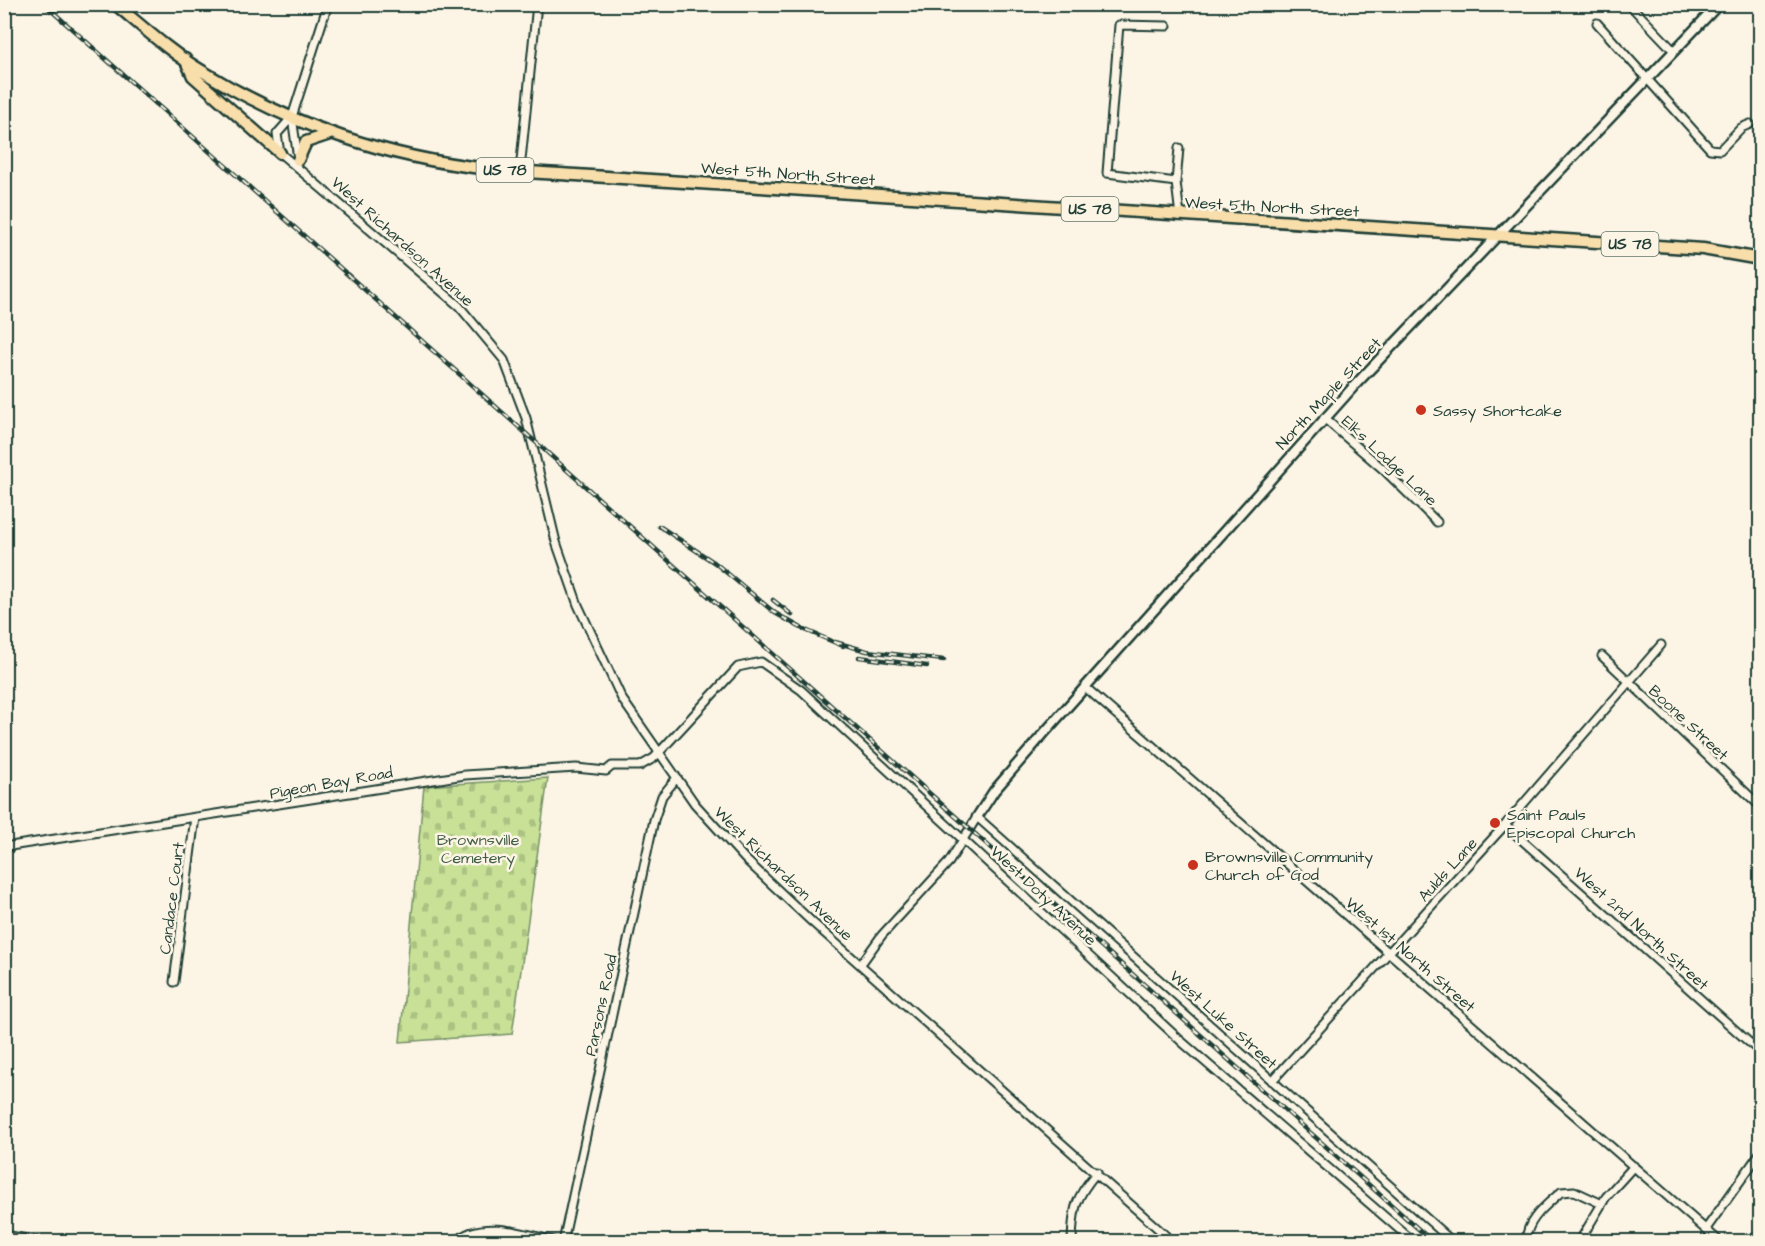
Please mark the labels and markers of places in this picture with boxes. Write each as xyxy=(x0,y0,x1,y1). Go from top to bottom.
place label: Sassy Shortcake xyxy=(1433,400,1562,423)
marker: Sassy Shortcake xyxy=(1414,403,1428,417)
place label: Saint Pauls Episcopal Church xyxy=(1507,804,1635,844)
marker: Saint Pauls Episcopal Church xyxy=(1488,816,1502,830)
place label: Brownsville Community Church of God xyxy=(1205,846,1373,886)
marker: Brownsville Community Church of God xyxy=(1186,858,1200,872)

